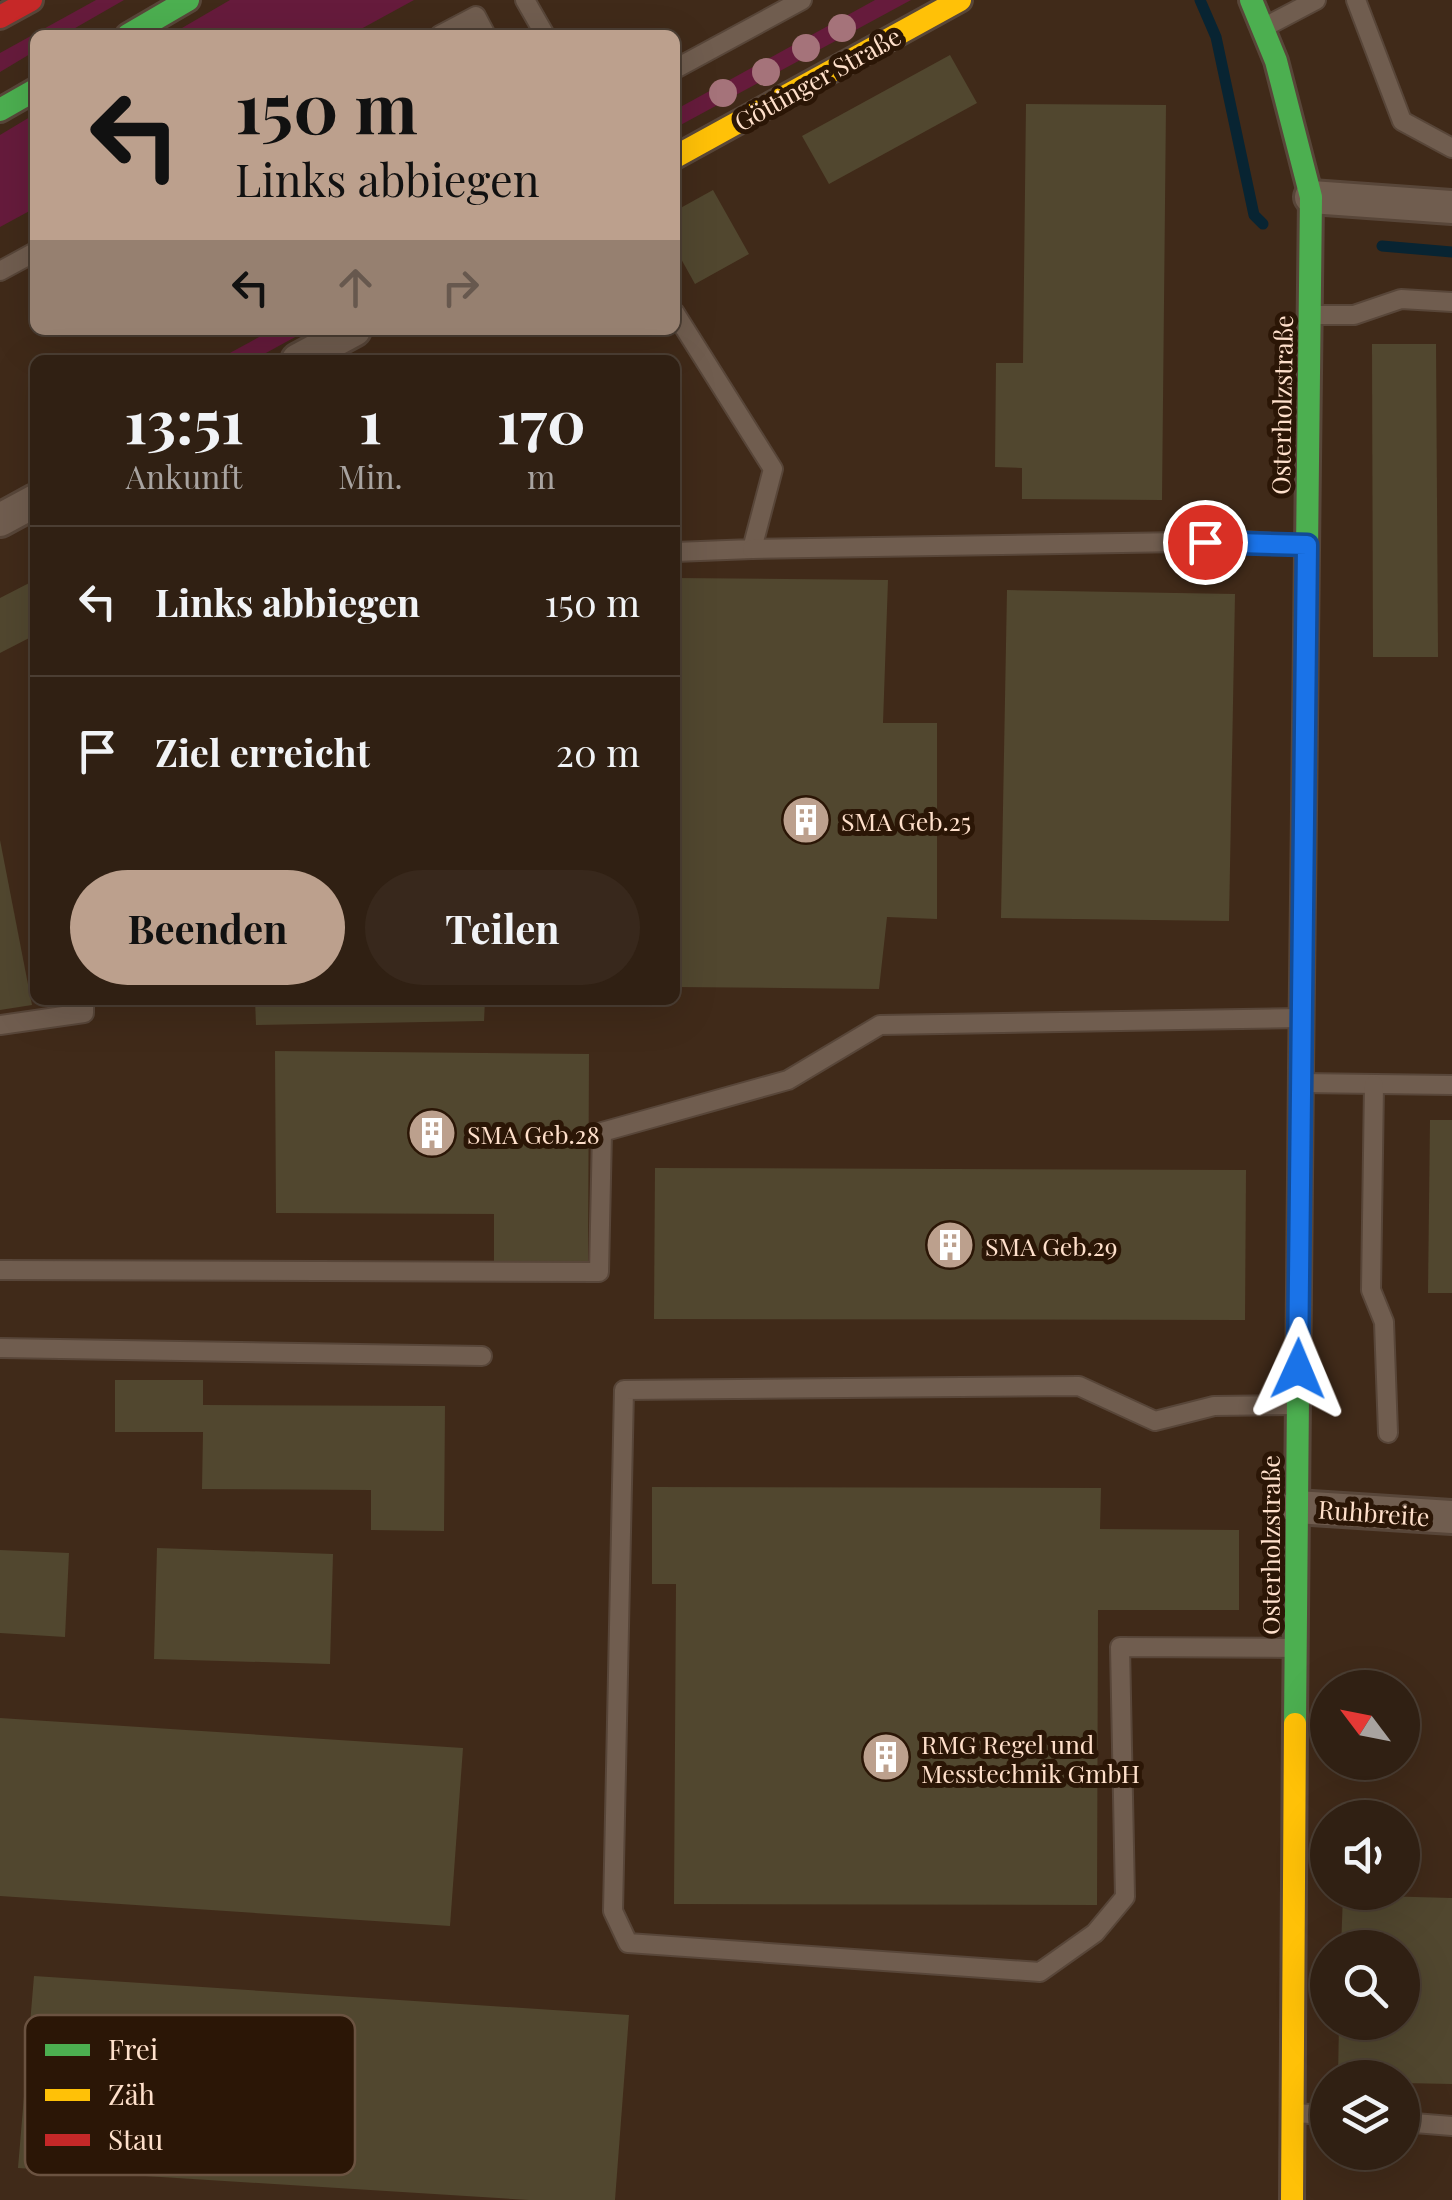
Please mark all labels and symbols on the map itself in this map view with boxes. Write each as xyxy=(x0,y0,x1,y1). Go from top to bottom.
street label: Göttinger Straße xyxy=(728,19,906,137)
street label: Osterholzstraße xyxy=(1263,315,1299,495)
pin xyxy=(1163,500,1248,585)
building icon: SMA Geb.25 xyxy=(780,794,832,846)
place label: SMA Geb.25 xyxy=(841,804,971,837)
building icon: SMA Geb.28 xyxy=(406,1107,458,1159)
place label: SMA Geb.28 xyxy=(467,1117,600,1150)
building icon: SMA Geb.29 xyxy=(924,1219,976,1271)
place label: SMA Geb.29 xyxy=(985,1229,1118,1262)
position arrow xyxy=(1246,1317,1350,1421)
street label: Osterholzstraße xyxy=(1253,1455,1286,1635)
street label: Ruhbreite xyxy=(1317,1492,1431,1532)
north arrow xyxy=(1310,1670,1420,1780)
place label: RMG Regel und Messtechnik GmbH xyxy=(921,1727,1140,1789)
building icon: RMG Regel und Messtechnik GmbH xyxy=(860,1731,912,1783)
legend xyxy=(25,2015,355,2175)
text: Frei xyxy=(108,2030,158,2067)
text: Zäh xyxy=(108,2075,156,2112)
text: Stau xyxy=(108,2120,163,2157)

